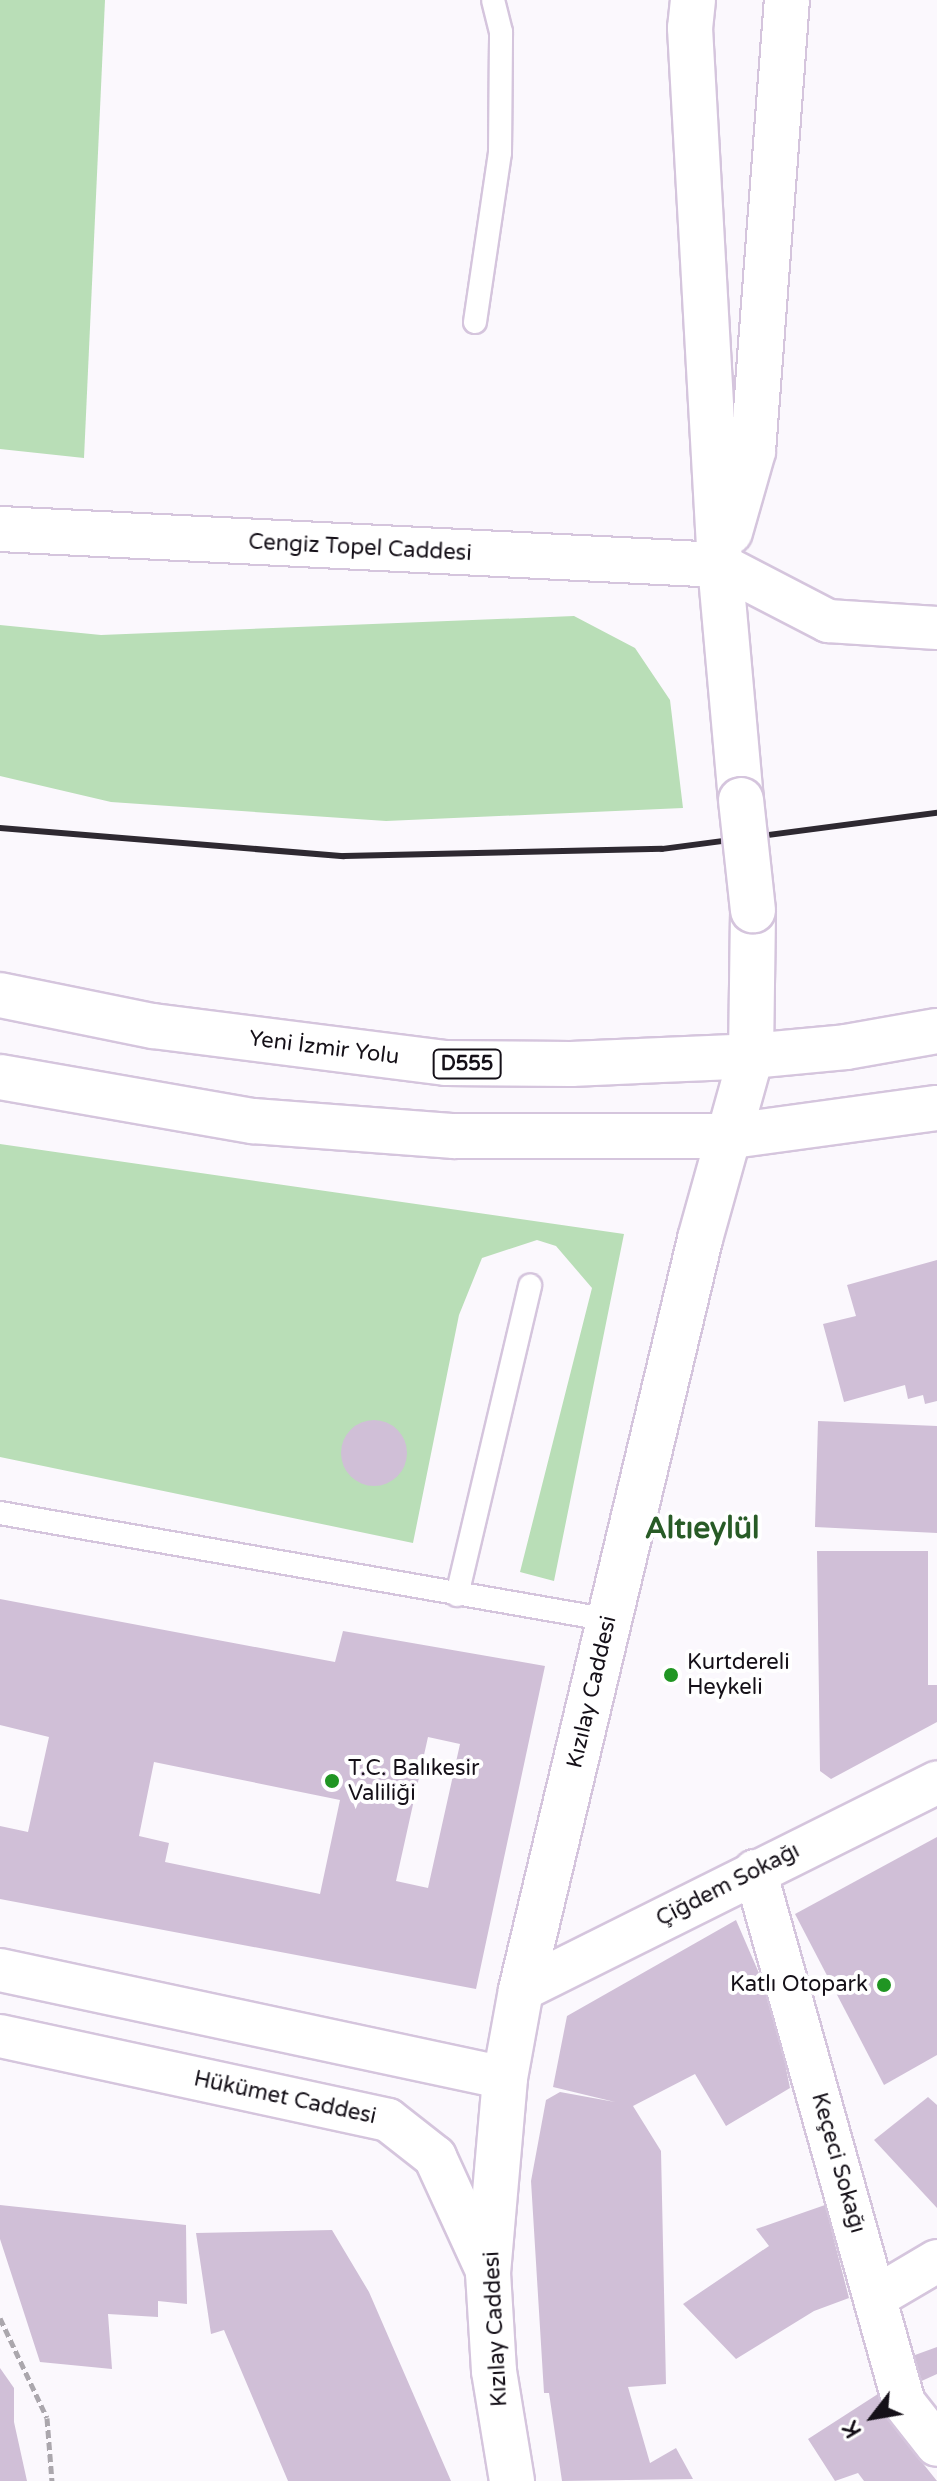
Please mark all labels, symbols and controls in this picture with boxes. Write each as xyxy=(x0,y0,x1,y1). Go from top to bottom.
street label: Cengiz Topel Caddesi xyxy=(248,529,472,567)
street label: Yeni İzmir Yolu xyxy=(247,1026,401,1070)
road number: D555 xyxy=(431,1048,503,1080)
district label: Altıeylül xyxy=(645,1511,759,1547)
street label: Kızılay Caddesi xyxy=(562,1613,622,1771)
place label: Kurtdereli Heykeli xyxy=(687,1649,790,1700)
marker: Kurtdereli Heykeli xyxy=(662,1666,680,1684)
place label: T.C. Balıkesir Valiliği xyxy=(348,1755,479,1806)
marker: T.C. Balıkesir Valiliği xyxy=(323,1772,341,1790)
street label: Çiğdem Sokağı xyxy=(652,1838,804,1932)
place label: Katlı Otopark xyxy=(730,1972,868,1998)
marker: Katlı Otopark xyxy=(875,1976,893,1994)
street label: Hükümet Caddesi xyxy=(191,2066,379,2130)
street label: Keçeci Sokağı xyxy=(805,2090,871,2236)
street label: Kızılay Caddesi xyxy=(479,2251,513,2407)
north arrow xyxy=(833,2377,913,2457)
text: K xyxy=(837,2416,867,2442)

